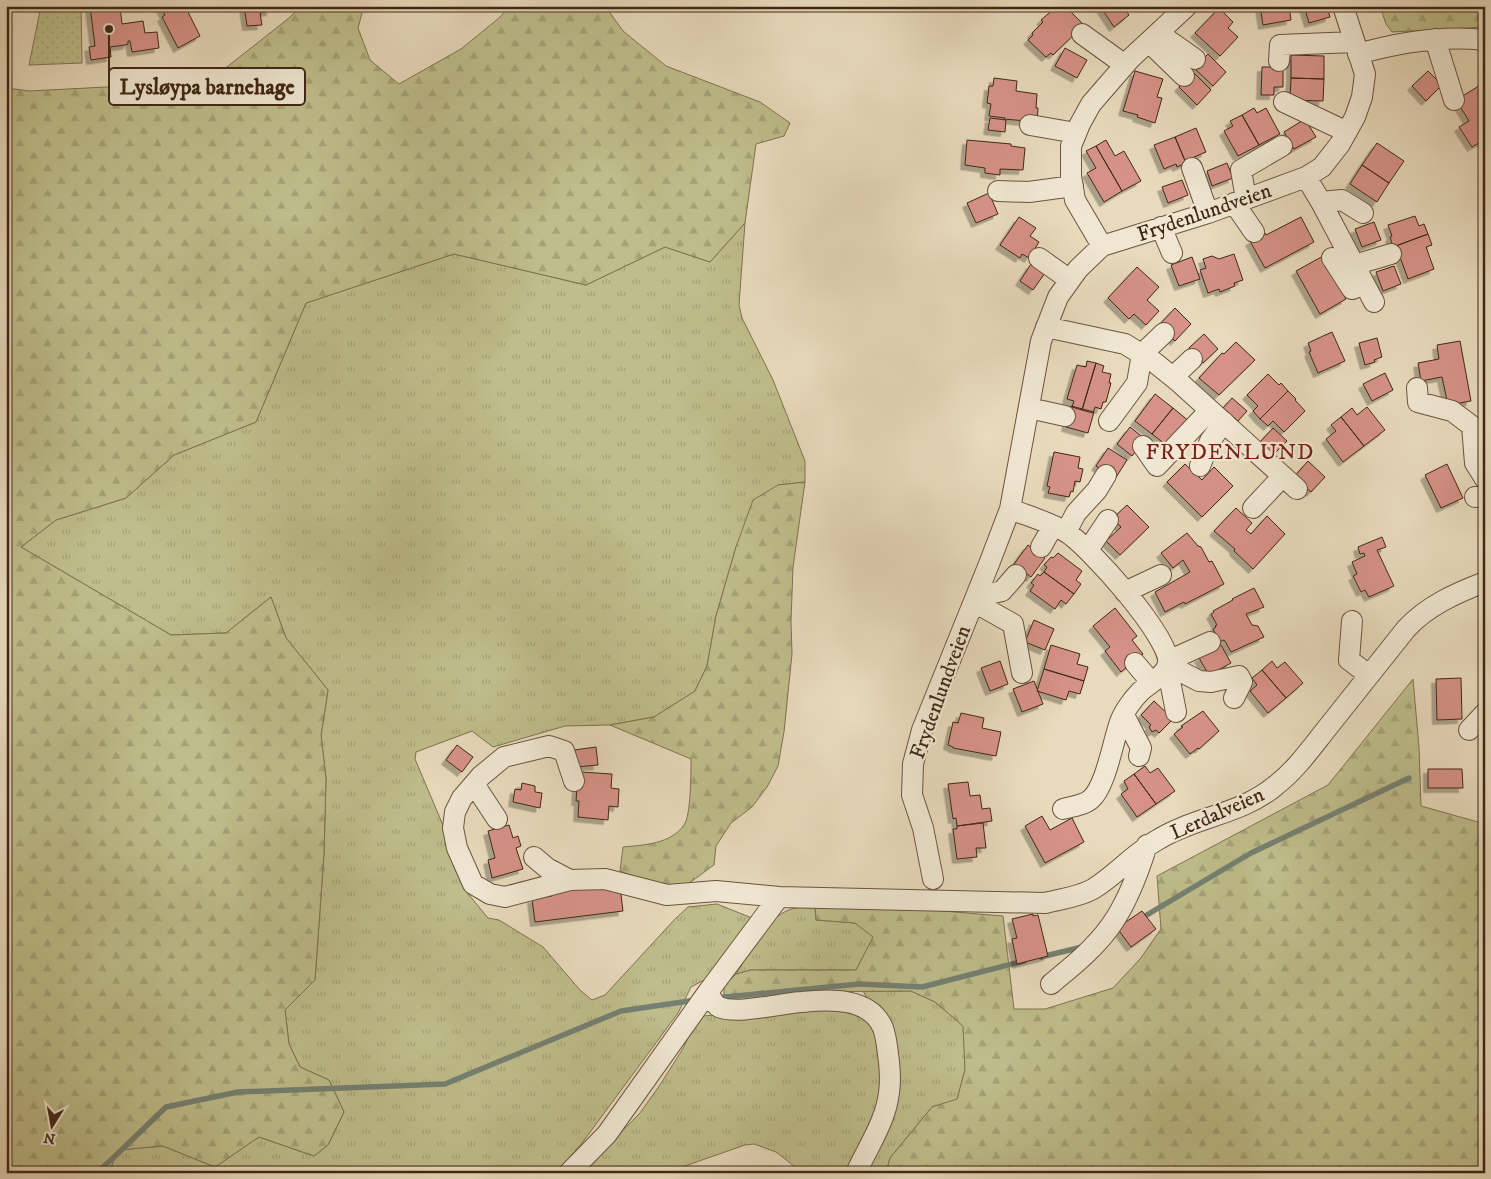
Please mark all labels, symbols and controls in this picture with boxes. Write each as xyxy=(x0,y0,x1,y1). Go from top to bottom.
callout: Lysløypa barnehage xyxy=(109,68,305,105)
text: Lysløypa barnehage xyxy=(119,74,295,101)
street label: Frydenlundveien xyxy=(1134,178,1275,248)
district label: FRYDENLUND xyxy=(1146,439,1314,466)
street label: Frydenlundveien xyxy=(905,622,977,763)
street label: Lerdalveien xyxy=(1166,782,1268,846)
north arrow xyxy=(28,1102,78,1152)
text: N xyxy=(42,1128,57,1148)

